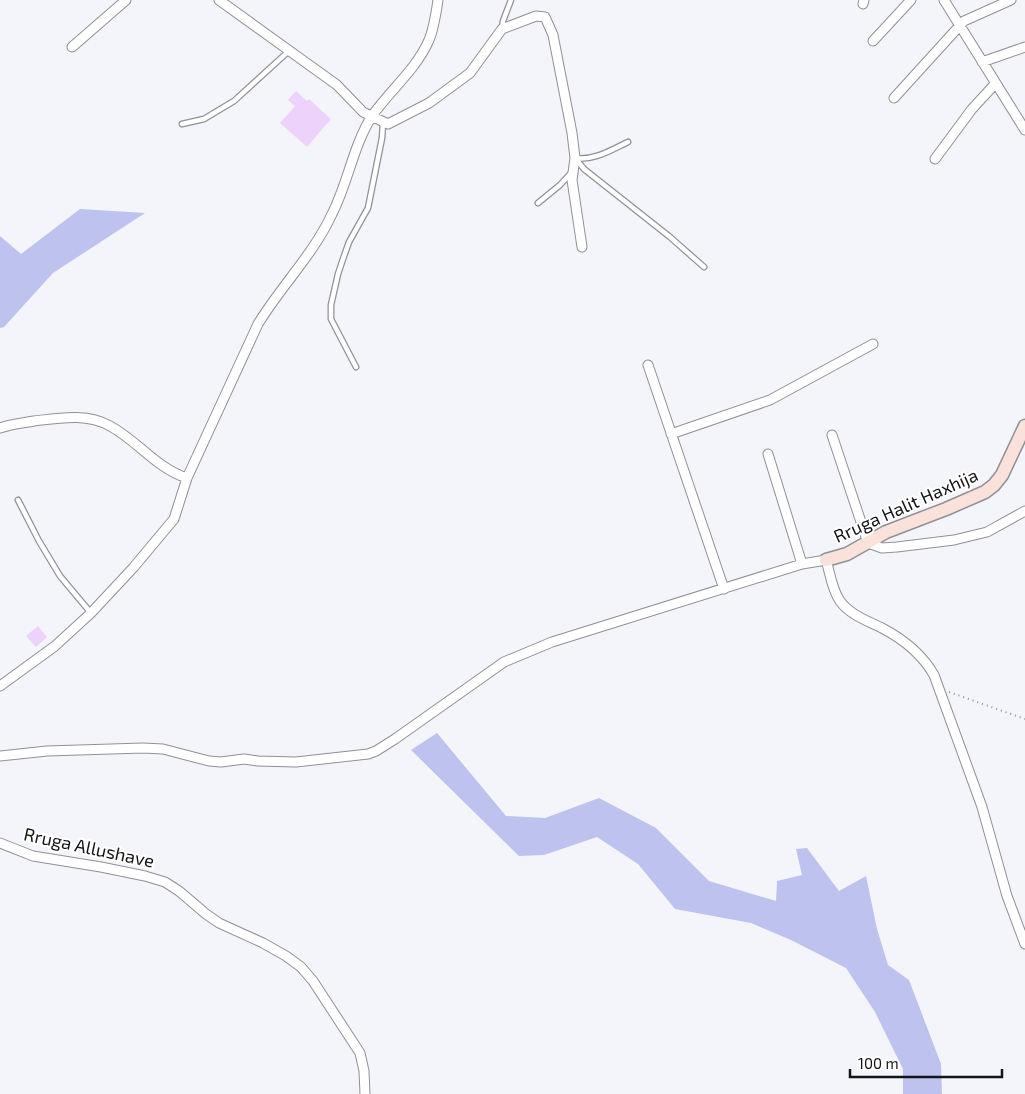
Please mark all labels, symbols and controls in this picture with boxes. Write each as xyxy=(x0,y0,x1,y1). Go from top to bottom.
street label: Rruga Halit Haxhija xyxy=(830,463,981,547)
street label: Rruga Allushave xyxy=(22,822,156,872)
scale bar xyxy=(850,1046,1002,1078)
text: 100 m xyxy=(858,1054,899,1072)

